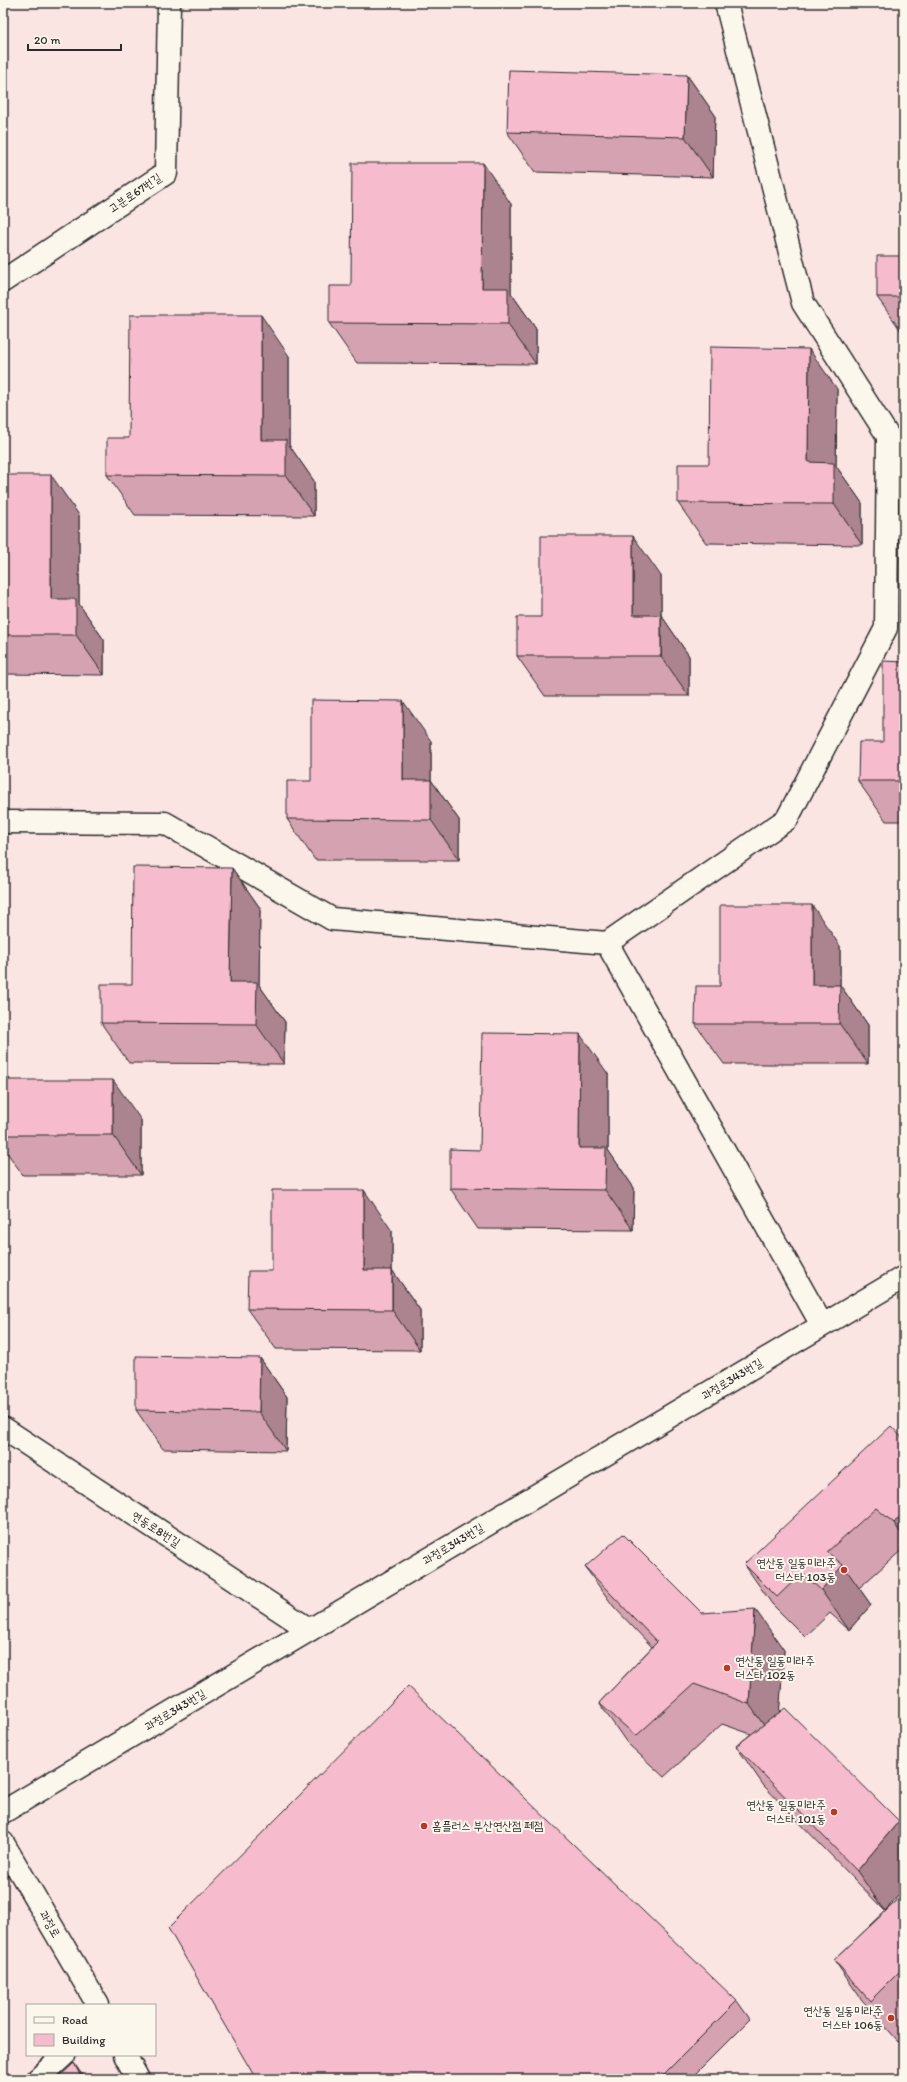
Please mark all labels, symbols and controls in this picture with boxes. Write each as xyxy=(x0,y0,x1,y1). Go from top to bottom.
scale bar xyxy=(28,26,121,52)
text: 20 m xyxy=(34,33,61,47)
street label: 고분로67번길 xyxy=(106,170,164,216)
street label: 과정로343번길 xyxy=(699,1355,765,1403)
street label: 연동로8번길 xyxy=(129,1508,183,1550)
street label: 과정로343번길 xyxy=(420,1520,486,1568)
place label: 연산동 일동미라주 더스타 103동 xyxy=(756,1556,836,1584)
marker: 연산동 일동미라주 더스타 103동 xyxy=(839,1565,849,1575)
place label: 연산동 일동미라주 더스타 102동 xyxy=(735,1654,815,1682)
marker: 연산동 일동미라주 더스타 102동 xyxy=(722,1663,732,1673)
street label: 과정로343번길 xyxy=(142,1686,208,1734)
place label: 연산동 일동미라주 더스타 101동 xyxy=(746,1798,826,1826)
marker: 연산동 일동미라주 더스타 101동 xyxy=(829,1807,839,1817)
place label: 홈플러스 부산연산점 페점 xyxy=(432,1819,544,1833)
marker: 홈플러스 부산연산점 페점 xyxy=(419,1821,429,1831)
street label: 과정로 xyxy=(37,1908,63,1940)
legend xyxy=(26,2004,156,2056)
place label: 연산동 일동미라주 더스타 106동 xyxy=(803,2004,883,2032)
text: Road xyxy=(62,2013,88,2027)
marker: 연산동 일동미라주 더스타 106동 xyxy=(886,2013,896,2023)
text: Building xyxy=(62,2033,106,2047)

